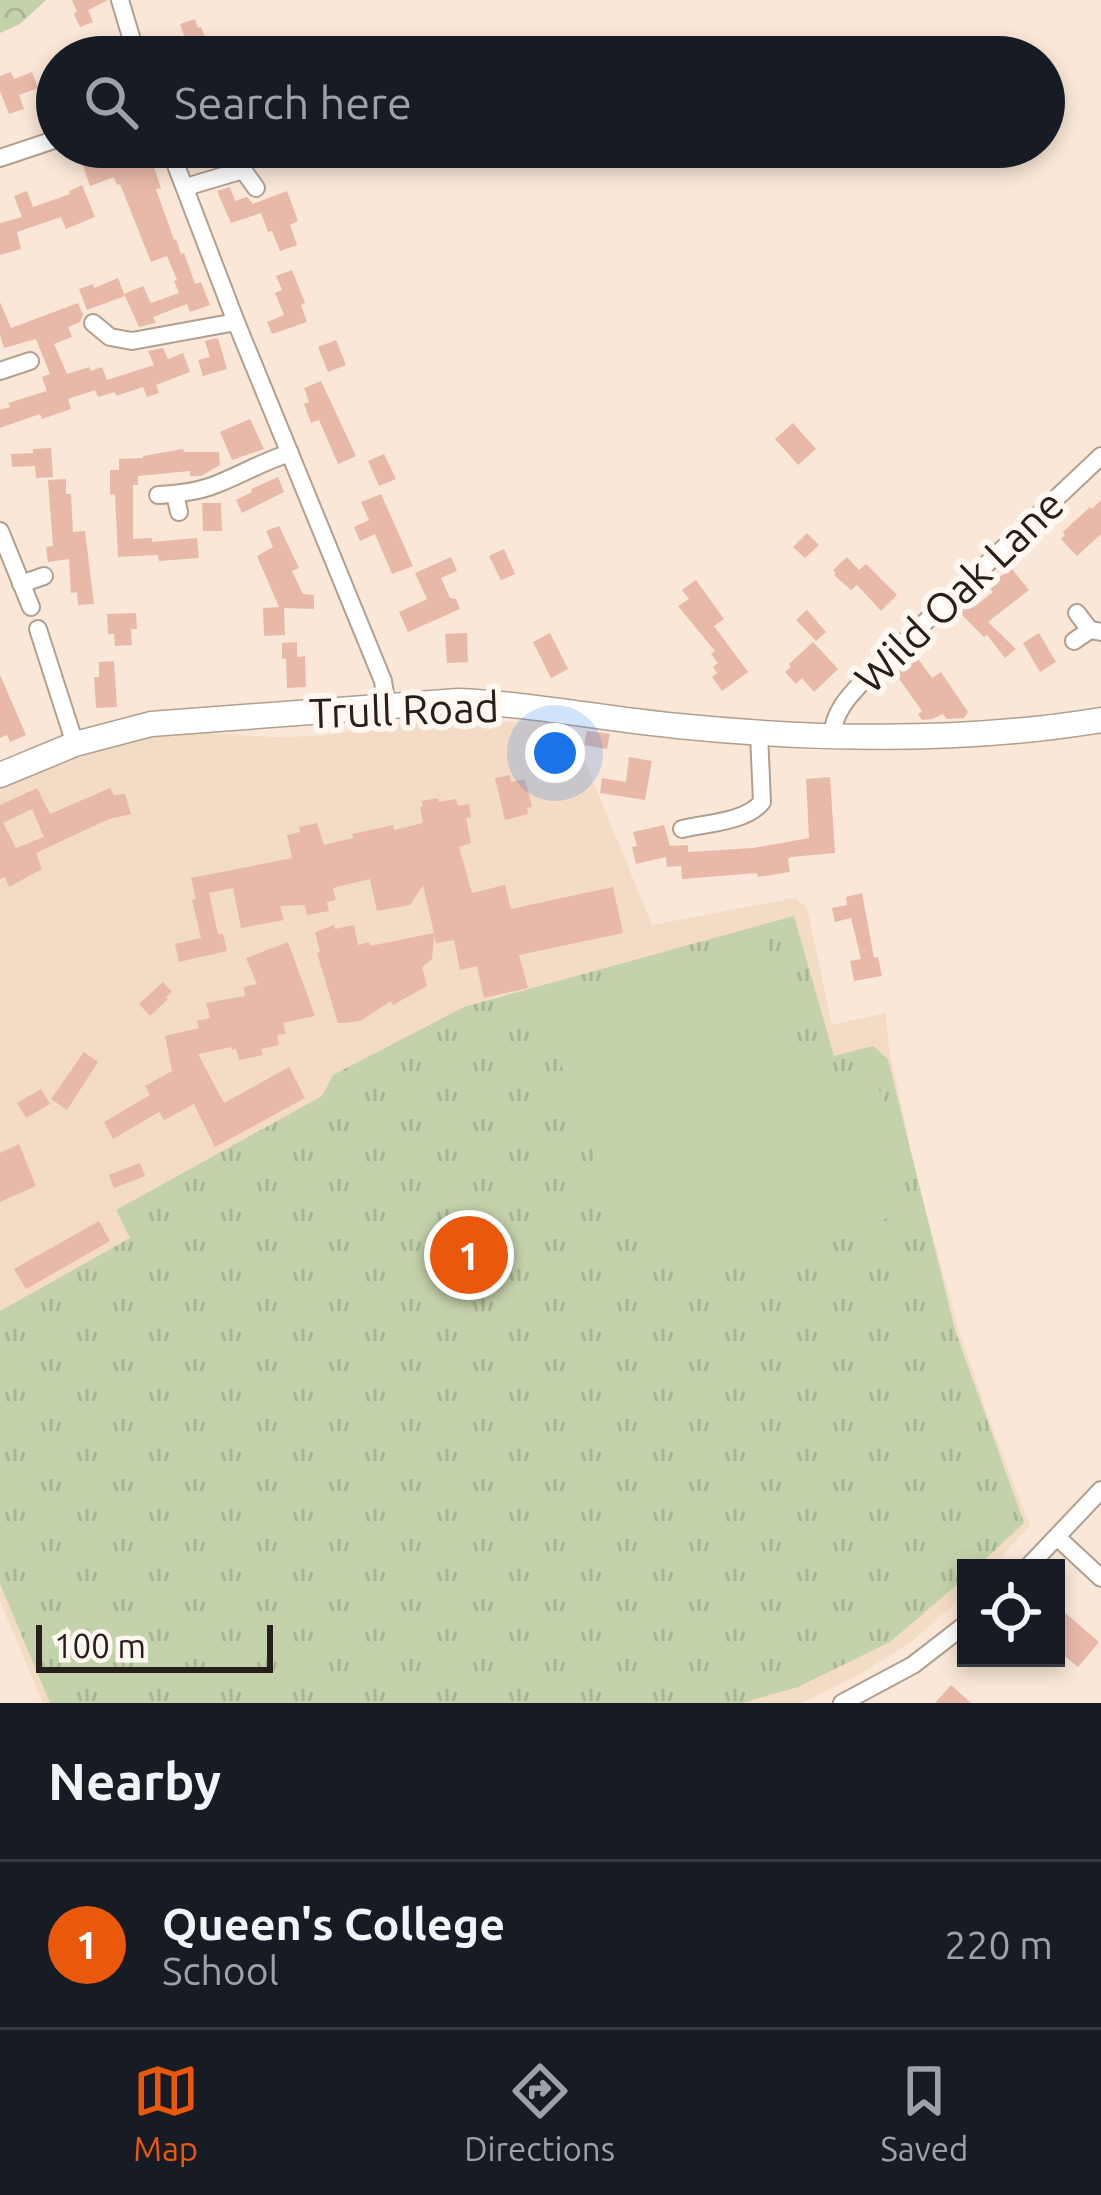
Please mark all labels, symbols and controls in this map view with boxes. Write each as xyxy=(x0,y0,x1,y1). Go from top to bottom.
search box xyxy=(36,36,1065,168)
icon: search xyxy=(78,69,144,135)
text: Search here xyxy=(174,77,412,128)
street label: Wild Oak Lane xyxy=(845,480,1072,701)
street label: Trull Road xyxy=(308,683,500,736)
your location xyxy=(525,723,585,783)
pin: 1 xyxy=(430,1210,508,1300)
map controls xyxy=(957,1559,1065,1667)
button: locate xyxy=(957,1559,1065,1667)
scale bar xyxy=(36,1619,273,1672)
text: 100 m xyxy=(54,1627,146,1664)
text: Nearby xyxy=(48,1752,221,1810)
text: Queen's College xyxy=(162,1898,505,1949)
text: 1 xyxy=(76,1923,98,1966)
text: 220 m xyxy=(944,1923,1053,1966)
text: School xyxy=(162,1949,279,1992)
tab: Map xyxy=(133,2058,199,2167)
tab: Directions xyxy=(464,2058,615,2167)
tab: Saved xyxy=(880,2058,968,2167)

